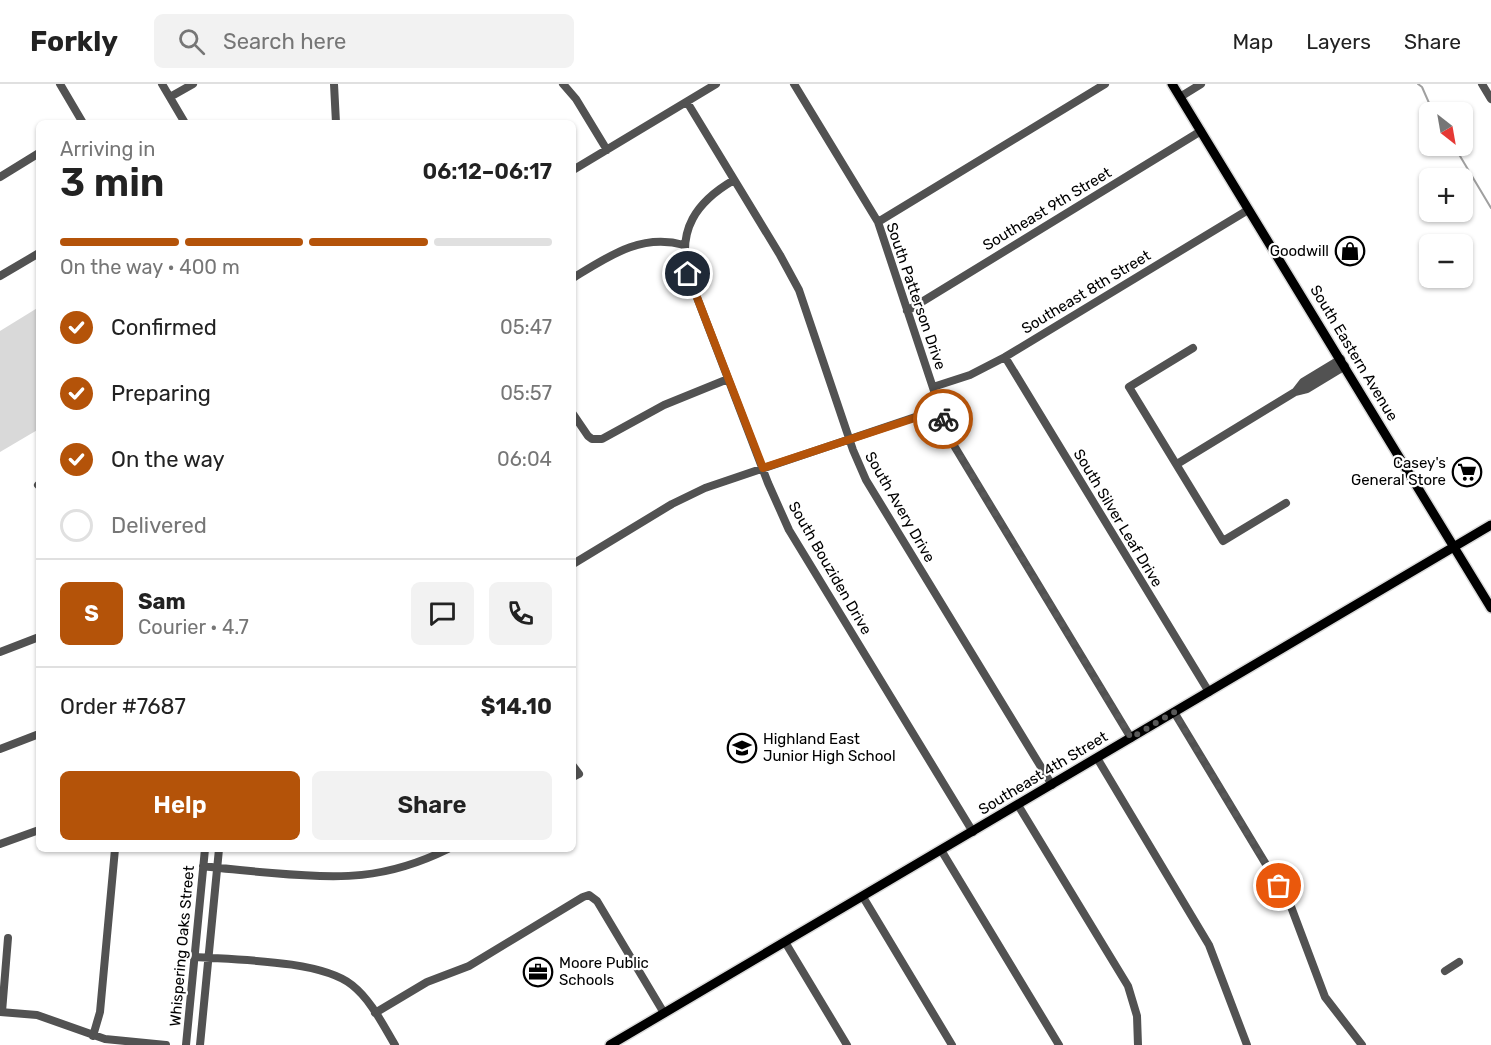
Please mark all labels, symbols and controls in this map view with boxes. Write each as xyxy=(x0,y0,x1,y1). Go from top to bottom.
search box xyxy=(154,14,574,68)
text: Forkly xyxy=(30,25,118,58)
icon: search xyxy=(175,25,208,58)
text: Search here xyxy=(223,28,346,55)
text: Map xyxy=(1232,29,1273,54)
text: Layers xyxy=(1306,29,1371,54)
text: Share xyxy=(1404,29,1461,54)
north arrow xyxy=(1419,102,1473,156)
map controls xyxy=(1419,102,1473,288)
text: Arriving in xyxy=(60,137,155,161)
text: 06:12–06:17 xyxy=(423,158,552,185)
text: 3 min xyxy=(60,160,165,206)
street label: Southeast 9th Street xyxy=(979,163,1115,255)
button: + xyxy=(1419,168,1473,222)
street label: South Patterson Drive xyxy=(882,220,950,372)
button: − xyxy=(1419,234,1473,288)
shop icon: Goodwill xyxy=(1334,235,1366,267)
place label: Goodwill xyxy=(1270,242,1329,260)
street label: Southeast 8th Street xyxy=(1018,246,1154,338)
pin xyxy=(662,248,713,299)
text: On the way · 400 m xyxy=(60,255,240,279)
icon: home xyxy=(671,257,704,290)
street label: South Eastern Avenue xyxy=(1306,282,1402,424)
icon: check xyxy=(60,311,93,344)
text: Confirmed xyxy=(111,314,217,341)
text: 05:47 xyxy=(500,315,552,339)
icon: check xyxy=(60,377,93,410)
text: Preparing xyxy=(111,380,211,407)
text: 05:57 xyxy=(500,381,552,405)
courier xyxy=(913,389,973,449)
icon: bike xyxy=(927,403,960,436)
icon: check xyxy=(60,443,93,476)
text: On the way xyxy=(111,446,225,473)
street label: South Silver Leaf Drive xyxy=(1070,446,1166,590)
text: 06:04 xyxy=(497,447,552,471)
street label: South Avery Drive xyxy=(861,449,939,565)
place label: Casey's General Store xyxy=(1351,454,1446,489)
supermarket icon: Casey's General Store xyxy=(1451,456,1483,488)
street label: South Bouziden Drive xyxy=(785,498,875,638)
text: Delivered xyxy=(111,512,207,539)
button: chat xyxy=(411,582,474,645)
button: phone xyxy=(489,582,552,645)
text: Sam xyxy=(138,588,186,615)
text: S xyxy=(84,600,99,627)
text: Courier · 4.7 xyxy=(138,615,249,639)
text: Order #7687 xyxy=(60,693,186,720)
text: $14.10 xyxy=(481,693,552,720)
street label: Southeast 4th Street xyxy=(975,727,1111,819)
place label: Highland East Junior High School xyxy=(763,730,896,765)
school or university icon: Highland East Junior High School xyxy=(726,732,758,764)
button: Help xyxy=(60,771,300,840)
button: Share xyxy=(312,771,552,840)
pin xyxy=(1253,860,1304,911)
street label: Whispering Oaks Street xyxy=(166,865,198,1027)
icon: bag xyxy=(1262,869,1295,902)
place label: Moore Public Schools xyxy=(559,954,649,989)
office icon: Moore Public Schools xyxy=(522,956,554,988)

